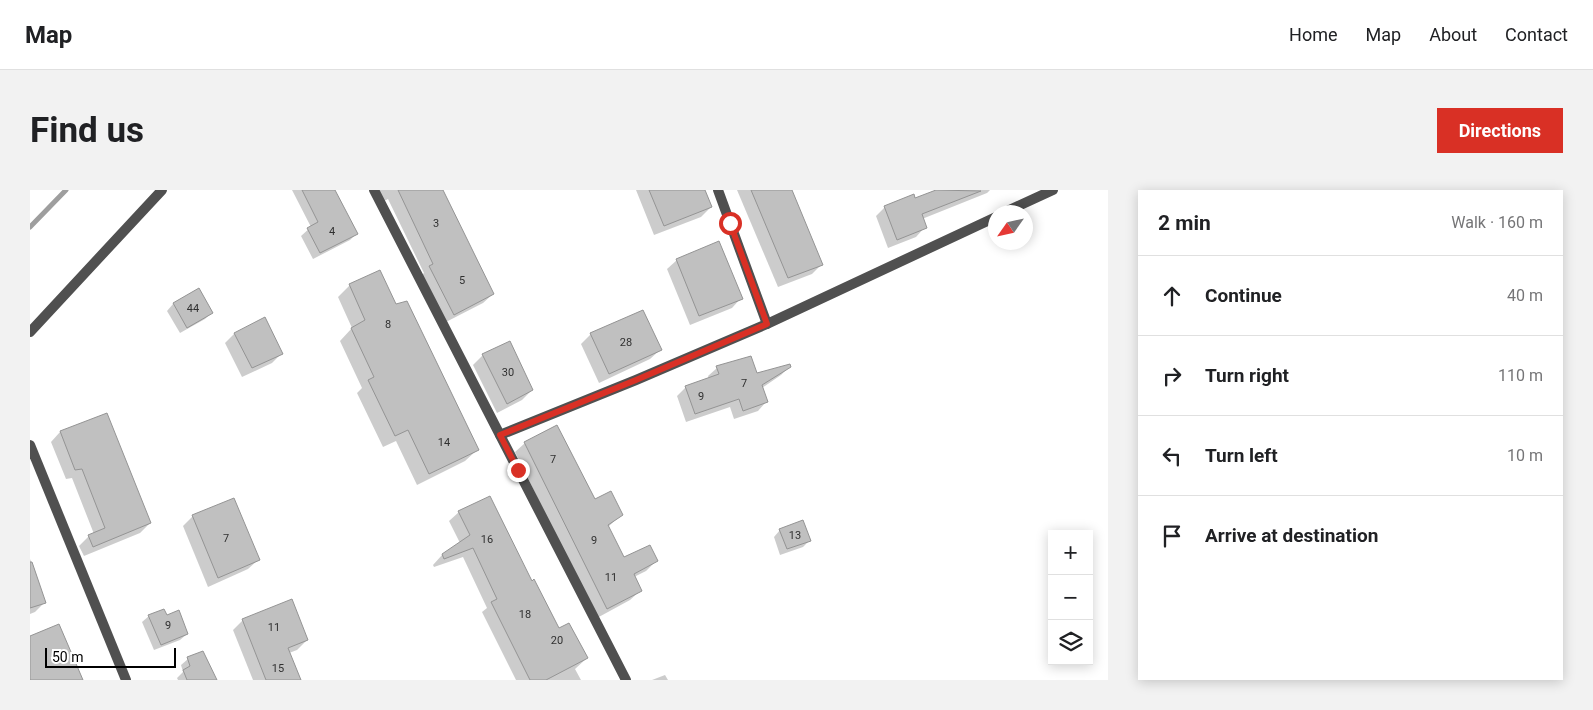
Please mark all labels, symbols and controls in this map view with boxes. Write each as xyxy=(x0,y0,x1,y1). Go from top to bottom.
text: Map xyxy=(25,21,72,49)
text: Home xyxy=(1289,24,1338,45)
text: Map xyxy=(1366,24,1401,45)
text: About xyxy=(1429,24,1477,45)
text: Contact xyxy=(1505,24,1568,45)
button: Directions xyxy=(1437,108,1563,153)
text: Find us xyxy=(30,110,144,151)
north arrow xyxy=(988,205,1033,250)
text: 2 min xyxy=(1158,211,1211,235)
route start xyxy=(719,212,742,235)
text: Walk · 160 m xyxy=(1451,213,1543,232)
house number: 3 xyxy=(433,217,439,230)
house number: 4 xyxy=(329,225,335,238)
house number: 5 xyxy=(459,274,465,287)
icon: ahead xyxy=(1158,282,1186,310)
text: Continue xyxy=(1205,284,1282,307)
text: 40 m xyxy=(1507,286,1543,305)
house number: 44 xyxy=(187,302,199,315)
house number: 8 xyxy=(385,318,391,331)
house number: 28 xyxy=(620,336,632,349)
icon: right xyxy=(1158,362,1186,390)
text: Turn right xyxy=(1205,364,1289,387)
house number: 30 xyxy=(502,366,514,379)
text: 110 m xyxy=(1498,366,1543,385)
house number: 7 xyxy=(741,377,747,390)
house number: 9 xyxy=(698,390,704,403)
house number: 14 xyxy=(438,436,450,449)
icon: left xyxy=(1158,442,1186,470)
text: Turn left xyxy=(1205,444,1278,467)
text: 10 m xyxy=(1507,446,1543,465)
house number: 7 xyxy=(550,453,556,466)
route end xyxy=(507,459,530,482)
icon: arrive xyxy=(1158,522,1186,550)
text: Arrive at destination xyxy=(1205,524,1378,547)
house number: 13 xyxy=(789,529,801,542)
map controls xyxy=(1048,530,1093,665)
button: + xyxy=(1048,530,1093,575)
house number: 7 xyxy=(223,532,229,545)
house number: 16 xyxy=(481,533,493,546)
house number: 9 xyxy=(591,534,597,547)
house number: 11 xyxy=(605,571,617,584)
button: − xyxy=(1048,575,1093,620)
house number: 18 xyxy=(519,608,531,621)
house number: 9 xyxy=(165,619,171,632)
button: layers xyxy=(1048,620,1093,665)
house number: 11 xyxy=(268,621,280,634)
house number: 20 xyxy=(551,634,563,647)
scale bar xyxy=(45,645,176,668)
text: 50 m xyxy=(52,649,84,665)
house number: 15 xyxy=(272,662,284,675)

